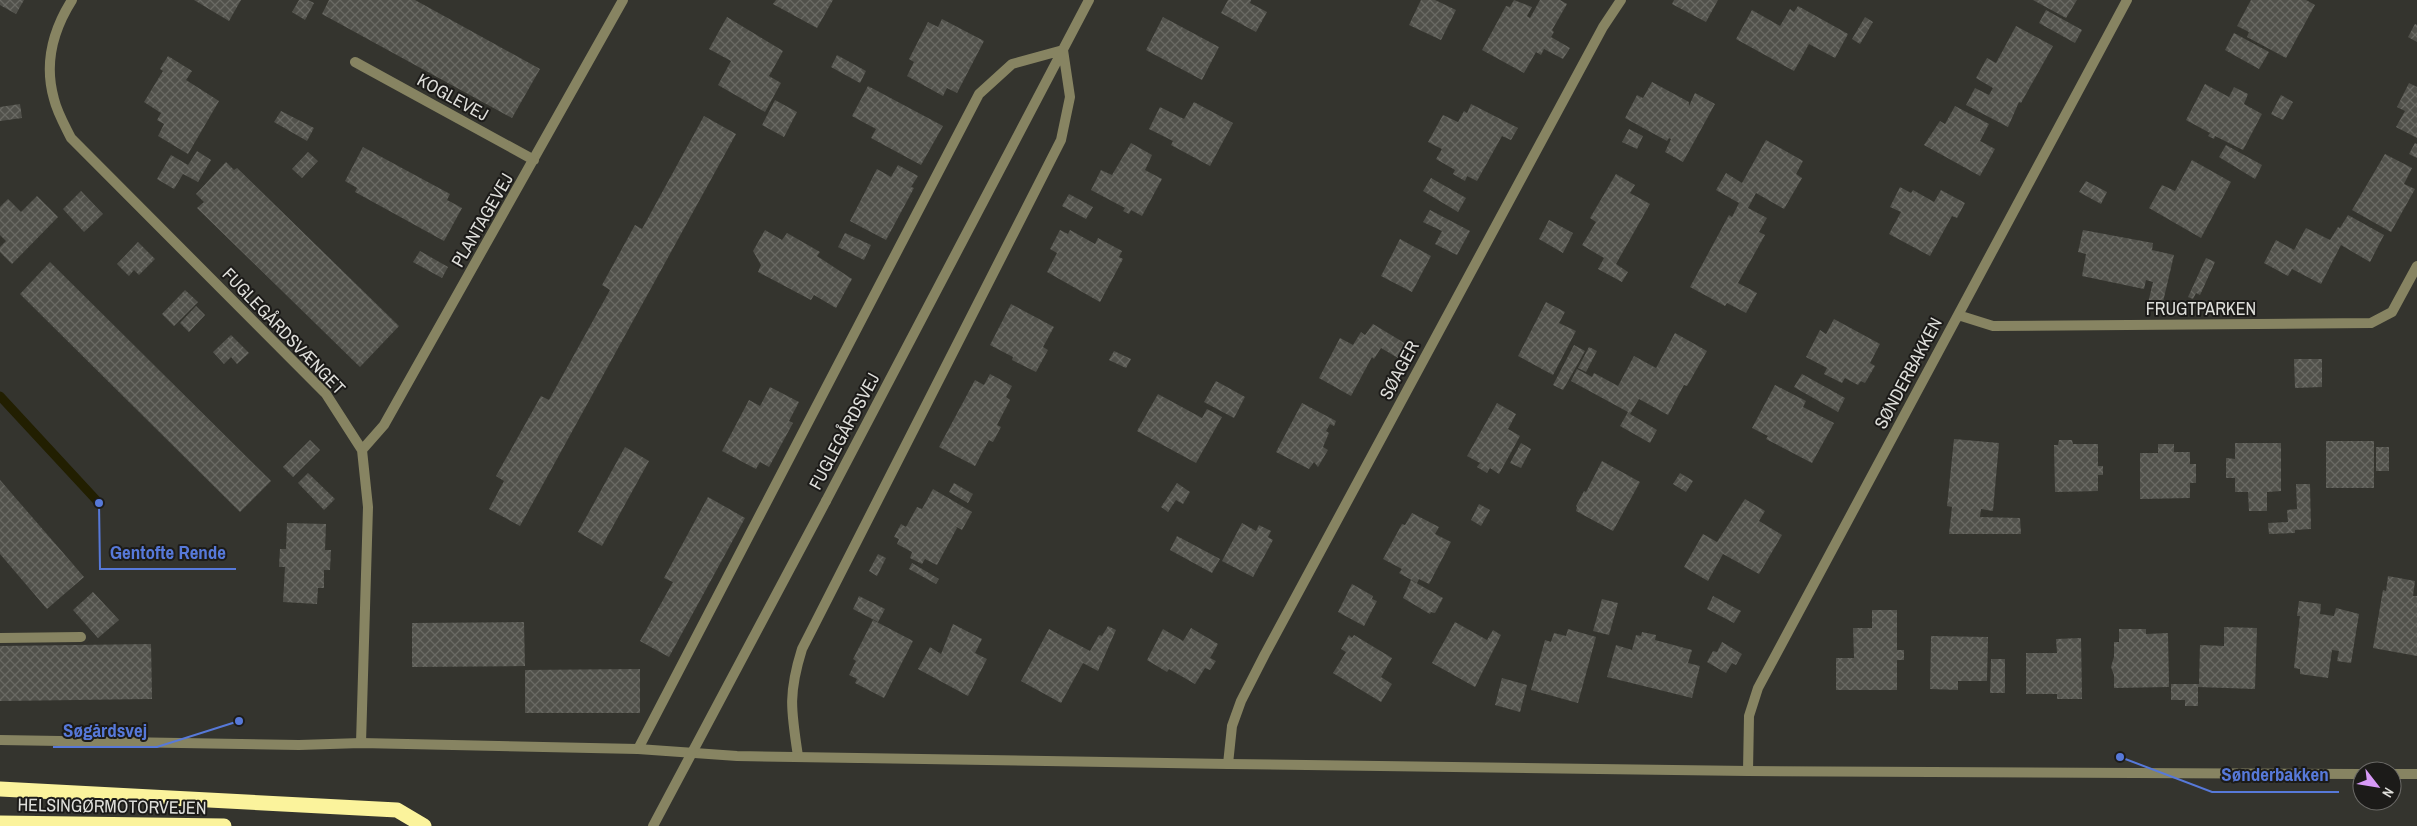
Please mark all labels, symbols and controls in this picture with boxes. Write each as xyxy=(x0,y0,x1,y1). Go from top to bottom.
street label: KOGLEVEJ xyxy=(413,67,493,127)
street label: PLANTAGEVEJ xyxy=(445,168,519,272)
street label: FUGLEGÅRDSVÆNGET xyxy=(217,262,351,400)
street label: FRUGTPARKEN xyxy=(2146,296,2256,321)
street label: SØNDERBAKKEN xyxy=(1868,313,1948,433)
street label: SØAGER xyxy=(1373,336,1425,404)
street label: FUGLEGÅRDSVEJ xyxy=(803,368,885,494)
callout: Gentofte Rende xyxy=(100,535,236,569)
text: Gentofte Rende xyxy=(110,539,226,565)
callout: Søgårdsvej xyxy=(53,713,157,747)
text: Søgårdsvej xyxy=(63,717,147,743)
callout: Sønderbakken xyxy=(2212,758,2339,792)
text: Sønderbakken xyxy=(2221,761,2329,787)
north arrow xyxy=(2352,761,2402,811)
text: N xyxy=(2378,785,2398,801)
street label: HELSINGØRMOTORVEJEN xyxy=(17,792,207,820)

